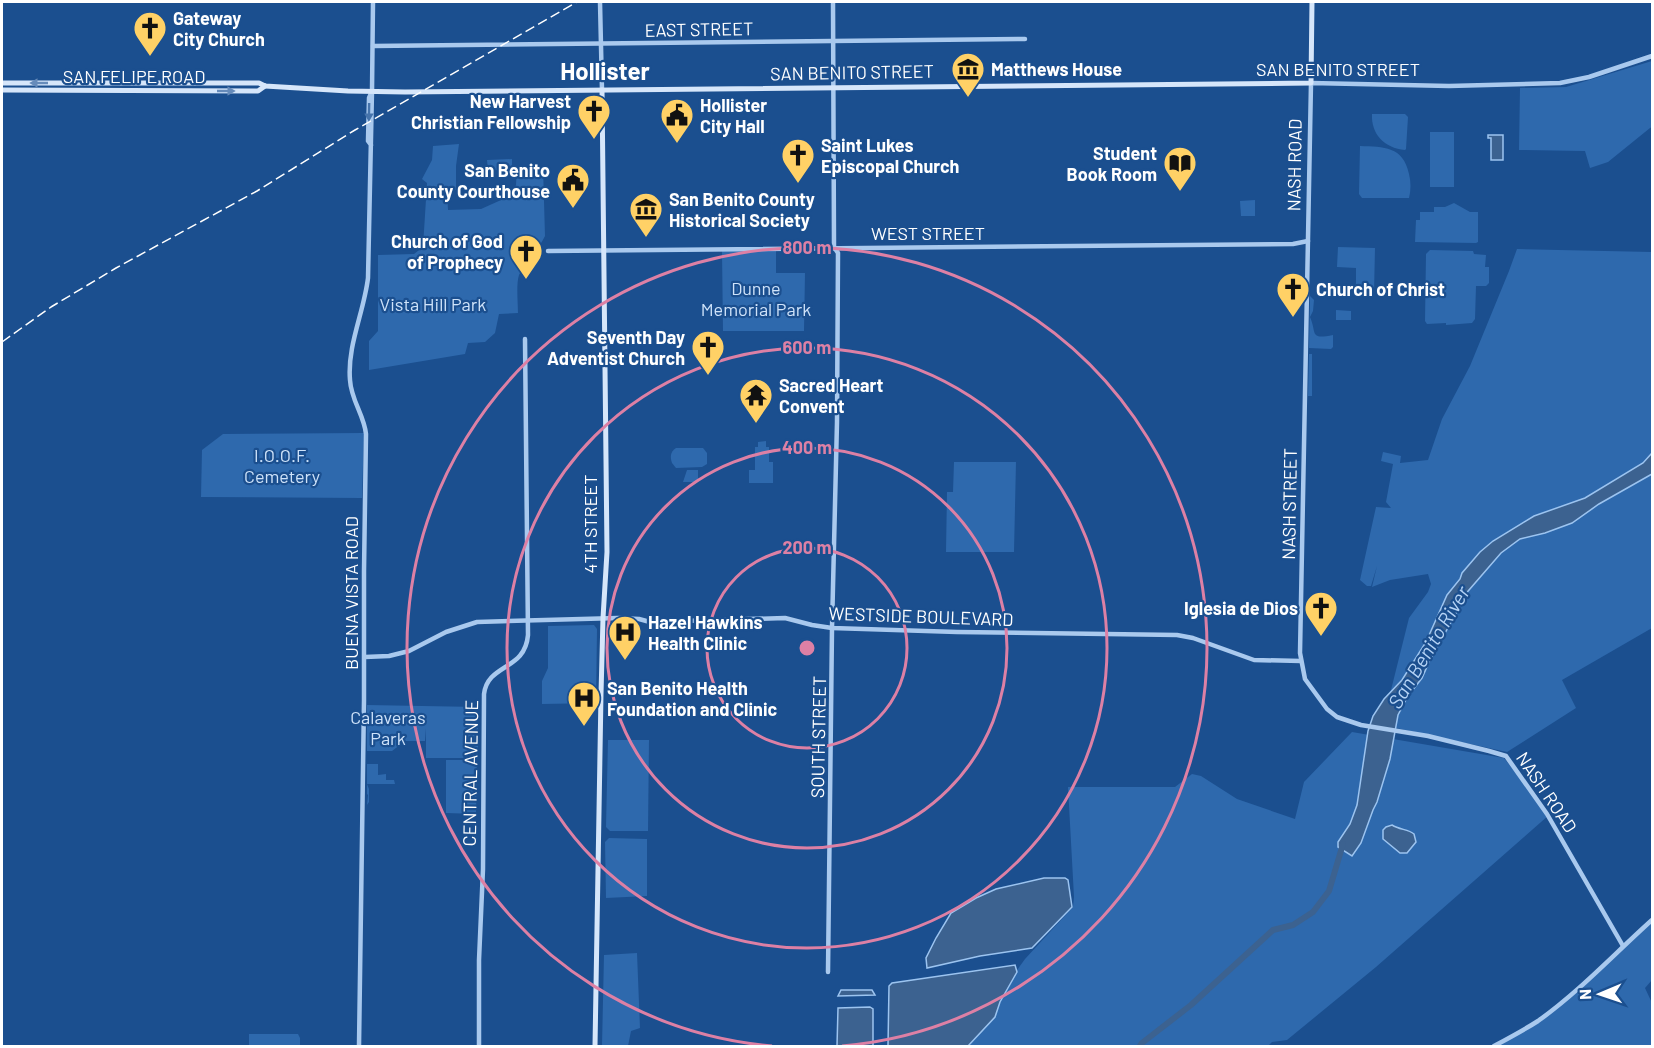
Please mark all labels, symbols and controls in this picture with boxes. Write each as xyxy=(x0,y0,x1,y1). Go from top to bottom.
place label: Gateway City Church xyxy=(173,7,265,50)
church icon: Gateway City Church xyxy=(132,10,168,57)
street label: EAST STREET xyxy=(645,17,753,41)
museum icon: Matthews House xyxy=(950,51,986,98)
district label: Hollister xyxy=(560,56,650,85)
place label: Matthews House xyxy=(991,58,1122,80)
street label: SAN BENITO STREET xyxy=(1256,58,1420,80)
street label: SAN BENITO STREET xyxy=(770,60,934,84)
street label: SAN FELIPE ROAD xyxy=(63,65,205,87)
one-way arrow xyxy=(30,78,49,87)
one-way arrow xyxy=(216,86,235,96)
place label: New Harvest Christian Fellowship xyxy=(411,90,571,133)
church icon: New Harvest Christian Fellowship xyxy=(576,93,612,140)
place label: Hollister City Hall xyxy=(700,94,767,137)
public building icon: Hollister City Hall xyxy=(659,97,695,144)
one-way arrow xyxy=(364,103,374,122)
street label: NASH ROAD xyxy=(1282,119,1306,211)
place label: Saint Lukes Episcopal Church xyxy=(821,134,959,177)
church icon: Saint Lukes Episcopal Church xyxy=(780,137,816,184)
place label: Student Book Room xyxy=(1067,142,1157,185)
library icon: Student Book Room xyxy=(1162,145,1198,192)
place label: San Benito County Courthouse xyxy=(397,159,550,202)
public building icon: San Benito County Courthouse xyxy=(555,162,591,209)
place label: San Benito County Historical Society xyxy=(669,188,815,231)
museum icon: San Benito County Historical Society xyxy=(628,191,664,238)
street label: WEST STREET xyxy=(871,222,985,244)
place label: Church of God of Prophecy xyxy=(391,230,503,273)
church icon: Church of God of Prophecy xyxy=(508,233,544,280)
text: 800 m xyxy=(783,236,831,258)
church icon: Church of Christ xyxy=(1275,271,1311,318)
park label: Dunne Memorial Park xyxy=(701,277,811,320)
place label: Church of Christ xyxy=(1316,278,1445,300)
park label: Vista Hill Park xyxy=(380,293,486,315)
place label: Seventh Day Adventist Church xyxy=(547,326,685,369)
church icon: Seventh Day Adventist Church xyxy=(690,329,726,376)
text: 600 m xyxy=(783,336,831,358)
place label: Sacred Heart Convent xyxy=(779,374,884,417)
temple icon: Sacred Heart Convent xyxy=(738,377,774,424)
text: 400 m xyxy=(782,436,832,458)
park label: I.O.O.F. Cemetery xyxy=(244,444,320,487)
street label: NASH STREET xyxy=(1277,448,1301,560)
street label: 4TH STREET xyxy=(579,475,601,573)
street label: BUENA VISTA ROAD xyxy=(340,516,362,670)
text: 200 m xyxy=(782,536,832,558)
water label: San Benito River xyxy=(1382,581,1474,713)
church icon: Iglesia de Dios xyxy=(1303,590,1339,637)
place label: Iglesia de Dios xyxy=(1184,597,1298,619)
street label: WESTSIDE BOULEVARD xyxy=(828,602,1014,630)
place label: Hazel Hawkins Health Clinic xyxy=(648,611,763,654)
hospital icon: Hazel Hawkins Health Clinic xyxy=(607,614,643,661)
centre of rings xyxy=(797,638,817,658)
street label: SOUTH STREET xyxy=(806,676,830,798)
place label: San Benito Health Foundation and Clinic xyxy=(607,677,778,720)
hospital icon: San Benito Health Foundation and Clinic xyxy=(566,680,602,727)
street label: CENTRAL AVENUE xyxy=(458,699,482,847)
park label: Calaveras Park xyxy=(350,706,426,749)
street label: NASH ROAD xyxy=(1512,747,1582,837)
north arrow xyxy=(1570,964,1630,1024)
text: N xyxy=(1575,989,1594,1000)

